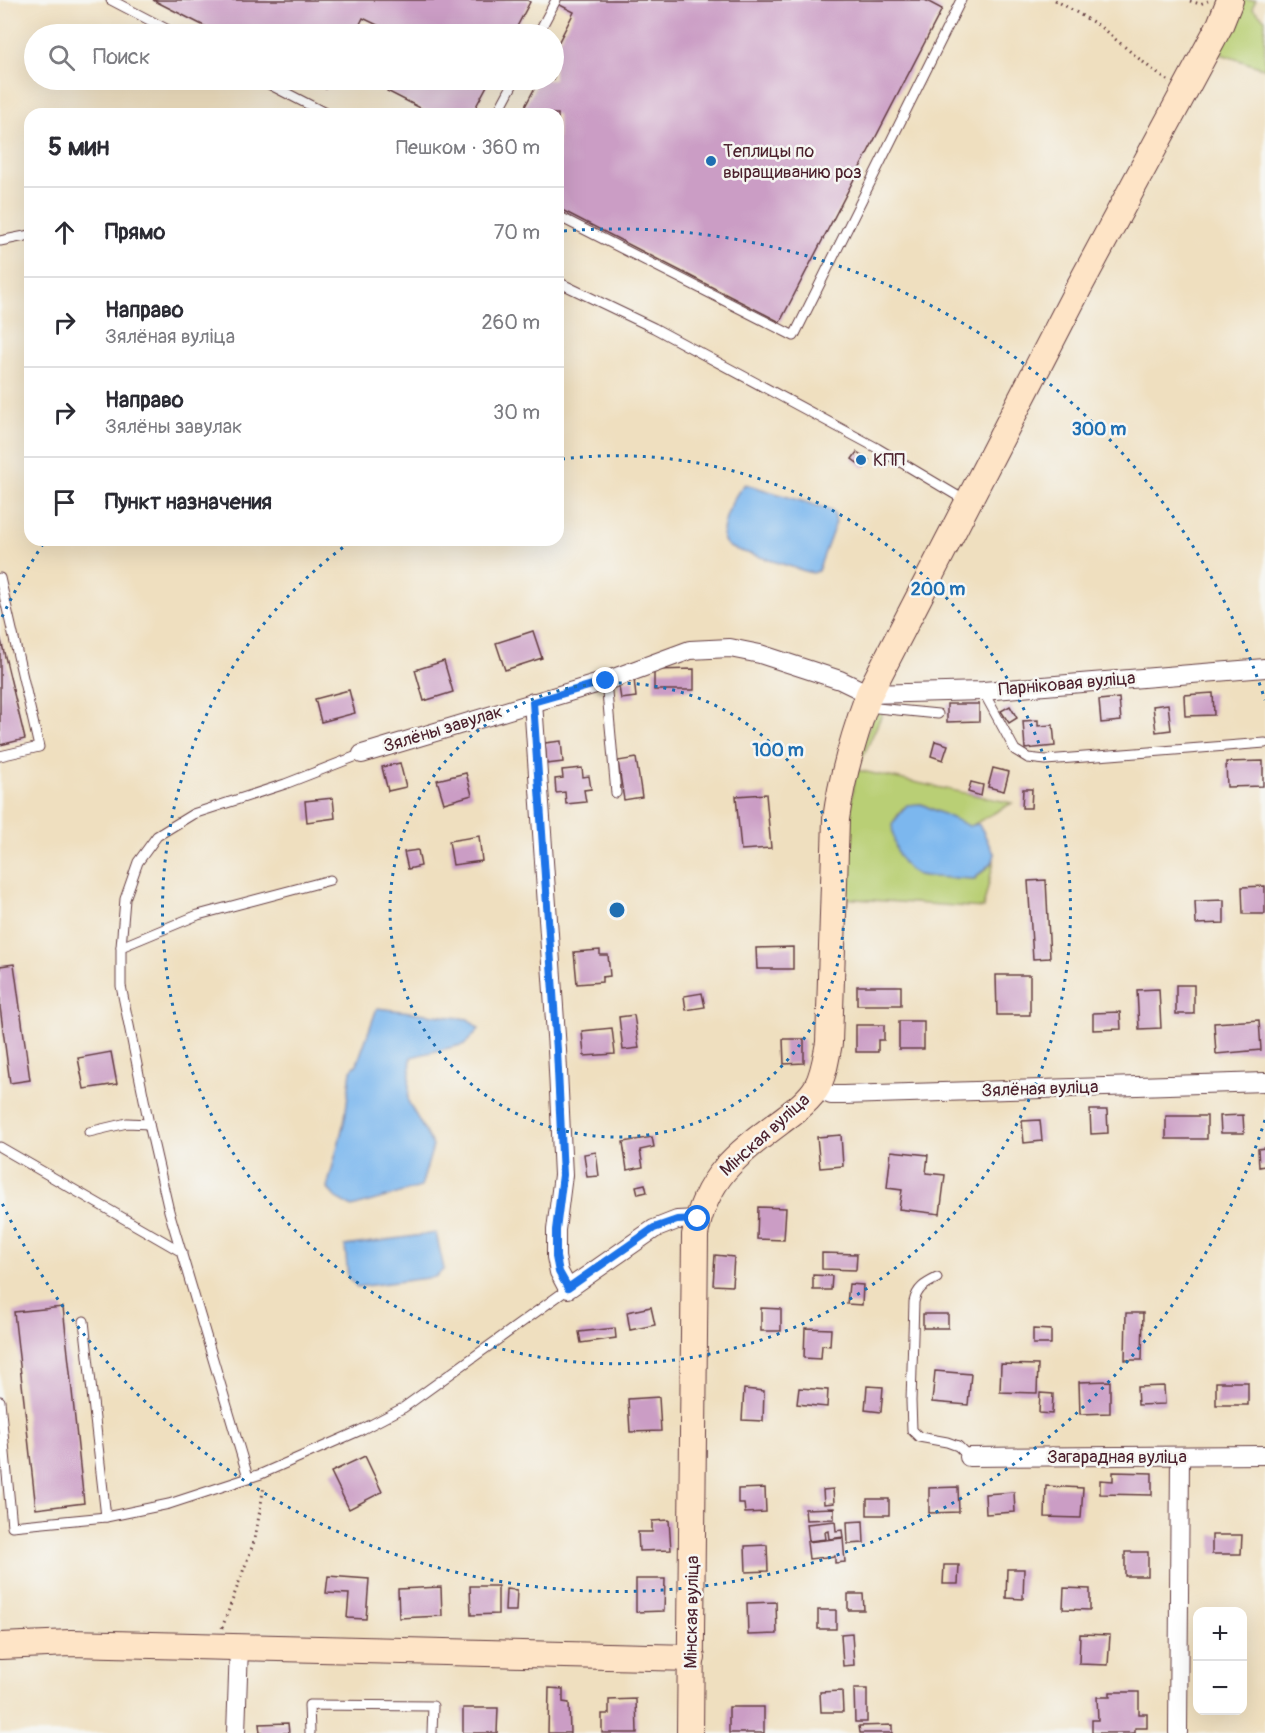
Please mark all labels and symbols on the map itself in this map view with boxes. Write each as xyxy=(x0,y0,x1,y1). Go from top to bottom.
place label: Теплицы по выращиванию роз xyxy=(723,140,862,184)
marker: Теплицы по выращиванию роз xyxy=(704,154,718,168)
text: 300 m xyxy=(1072,418,1126,441)
place label: КПП xyxy=(873,449,905,472)
marker: КПП xyxy=(854,453,868,467)
text: 200 m xyxy=(911,578,965,601)
route end xyxy=(592,667,618,693)
street label: Парніковая вуліца xyxy=(998,667,1136,701)
street label: Зялёны завулак xyxy=(381,700,505,758)
text: 100 m xyxy=(752,739,804,762)
centre of rings xyxy=(607,900,627,920)
street label: Зялёная вуліца xyxy=(981,1075,1099,1103)
street label: Мінская вуліца xyxy=(715,1089,815,1181)
route start xyxy=(684,1205,710,1231)
street label: Загарадная вуліца xyxy=(1047,1446,1187,1469)
street label: Мінская вуліца xyxy=(680,1555,704,1669)

